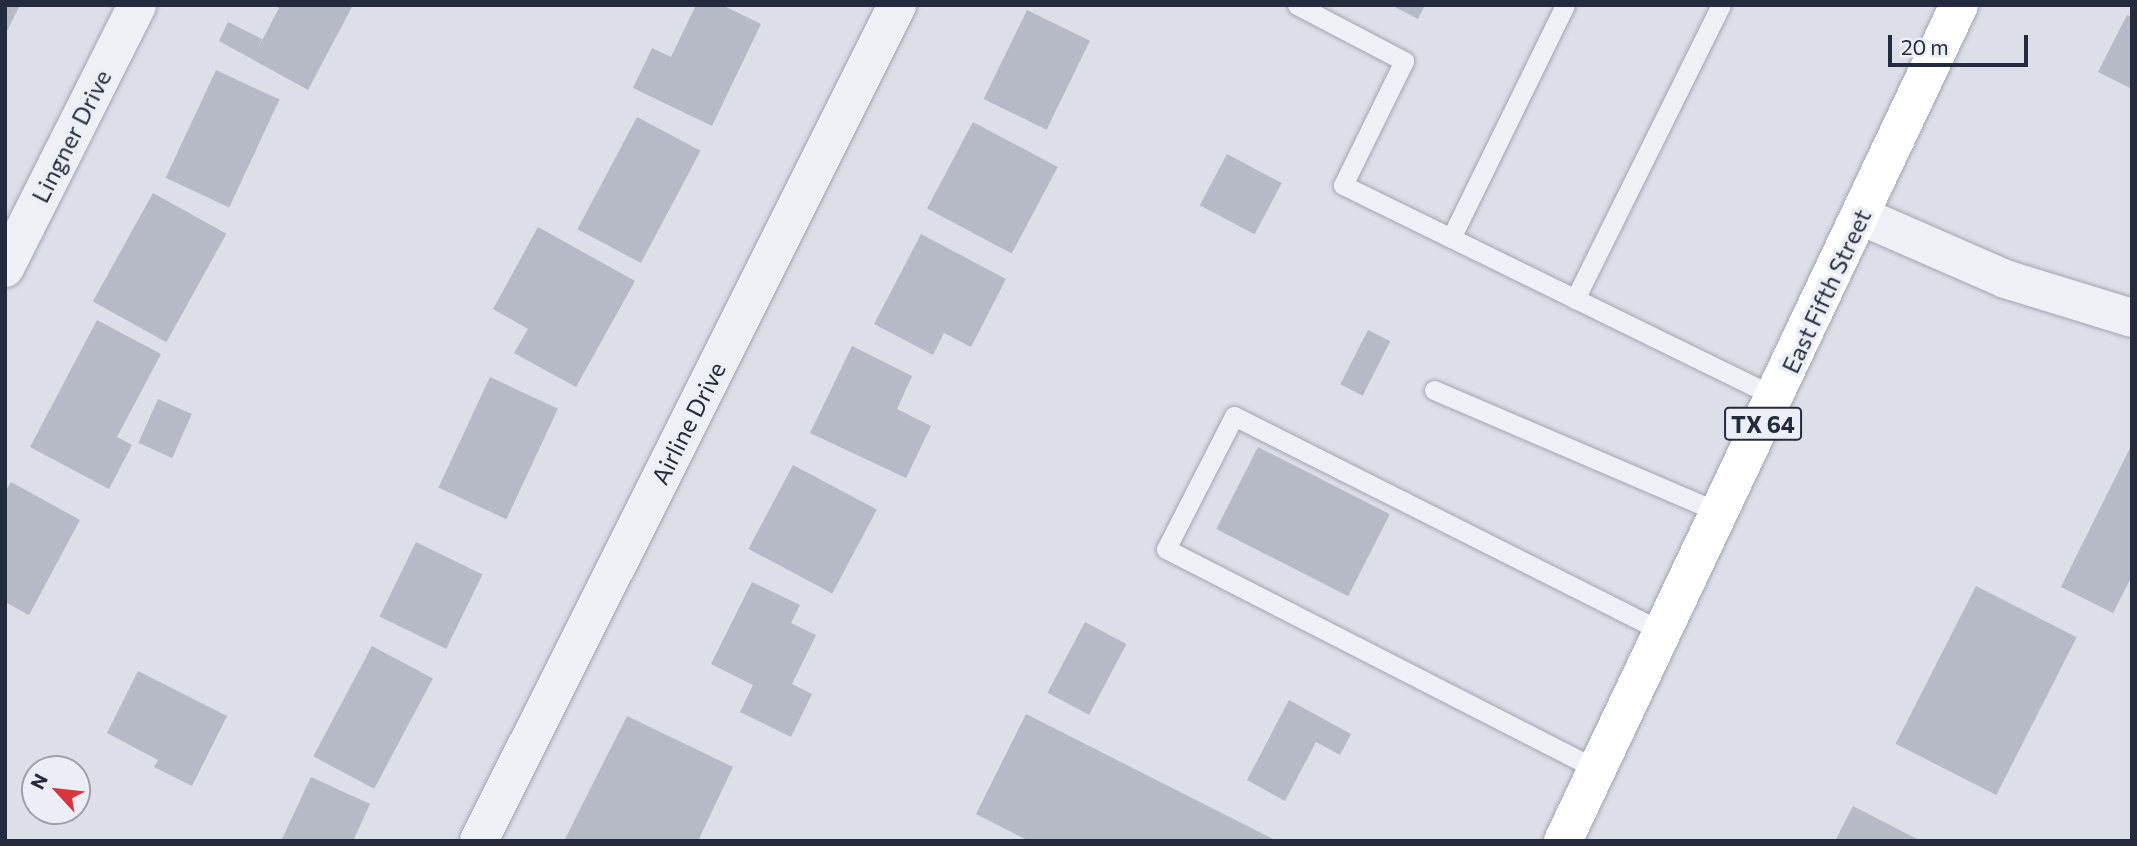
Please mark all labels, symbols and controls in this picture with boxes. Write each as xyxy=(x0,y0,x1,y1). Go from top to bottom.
scale bar xyxy=(1892,21,2032,65)
text: 20 m xyxy=(1901,34,1949,59)
street label: Lingner Drive xyxy=(25,65,117,207)
street label: East Fifth Street xyxy=(1775,204,1877,378)
street label: Airline Drive xyxy=(645,357,731,489)
road number: TX 64 xyxy=(1723,404,1803,444)
north arrow xyxy=(21,755,91,825)
text: N xyxy=(25,770,52,793)

